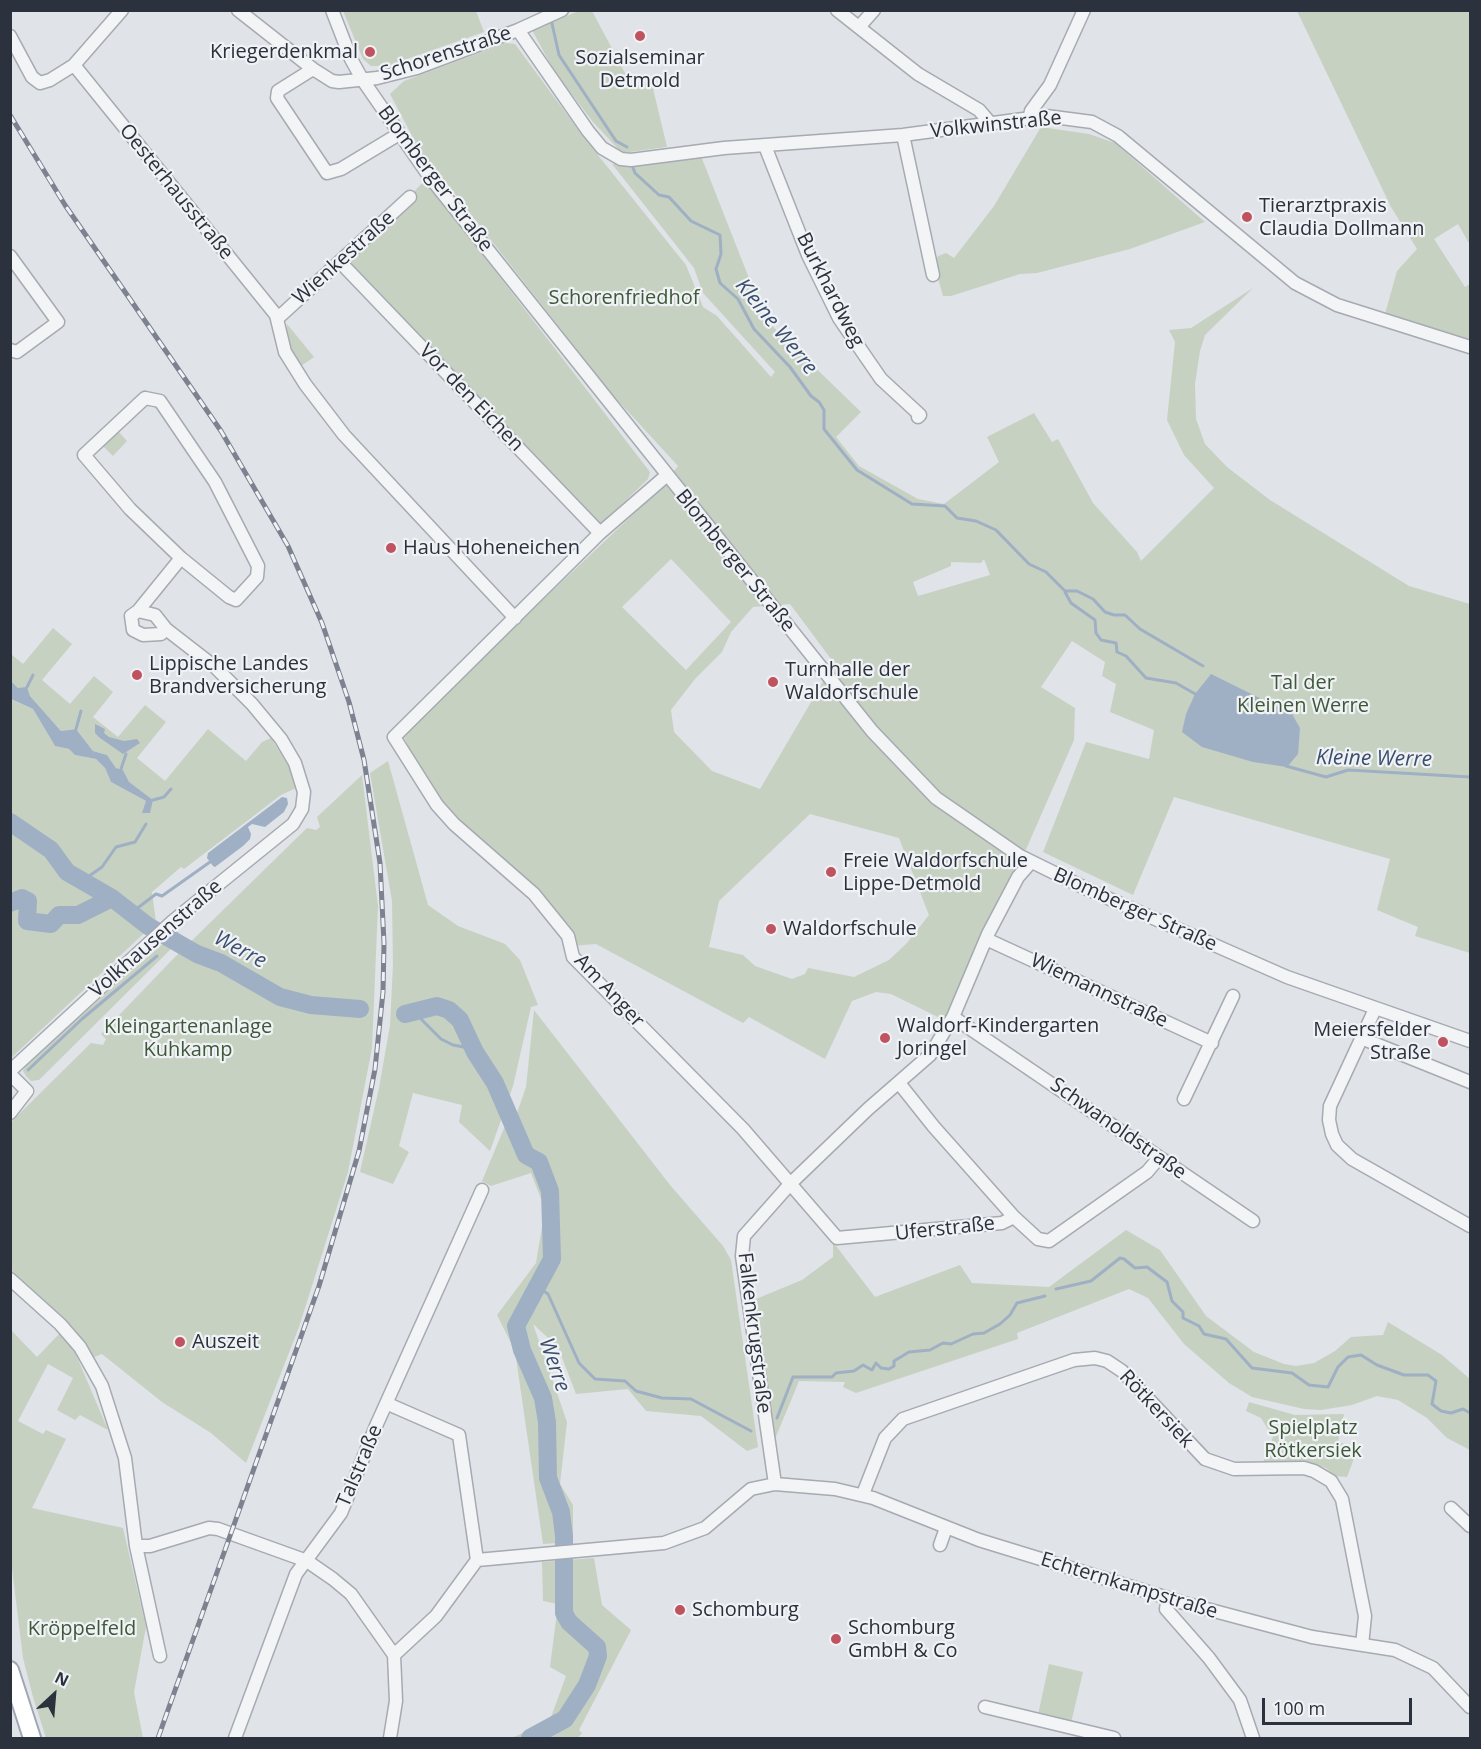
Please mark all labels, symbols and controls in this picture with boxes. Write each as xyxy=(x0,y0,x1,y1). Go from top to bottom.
street label: Schorenstraße xyxy=(378,22,514,86)
marker: Sozialseminar Detmold xyxy=(633,29,647,43)
place label: Kriegerdenkmal xyxy=(210,40,358,64)
marker: Kriegerdenkmal xyxy=(363,45,377,59)
place label: Sozialseminar Detmold xyxy=(575,46,705,93)
street label: Blomberger Straße xyxy=(372,101,498,257)
street label: Volkwinstraße xyxy=(929,106,1063,144)
street label: Oesterhausstraße xyxy=(114,119,238,265)
place label: Tierarztpraxis Claudia Dollmann xyxy=(1259,194,1424,241)
street label: Wienkestraße xyxy=(288,206,400,310)
marker: Tierarztpraxis Claudia Dollmann xyxy=(1240,210,1254,224)
street label: Burkhardweg xyxy=(791,229,869,351)
water label: Kleine Werre xyxy=(730,274,822,380)
park label: Schorenfriedhof xyxy=(549,286,699,310)
street label: Vor den Eichen xyxy=(414,339,528,457)
street label: Blomberger Straße xyxy=(670,485,800,637)
place label: Haus Hoheneichen xyxy=(403,536,580,560)
marker: Haus Hoheneichen xyxy=(384,541,398,555)
place label: Lippische Landes Brandversicherung xyxy=(149,652,326,699)
place label: Turnhalle der Waldorfschule xyxy=(785,658,919,705)
marker: Lippische Landes Brandversicherung xyxy=(130,668,144,682)
park label: Tal der Kleinen Werre xyxy=(1237,671,1369,718)
marker: Turnhalle der Waldorfschule xyxy=(766,675,780,689)
water label: Kleine Werre xyxy=(1316,745,1432,773)
place label: Freie Waldorfschule Lippe-Detmold xyxy=(843,849,1028,896)
street label: Blomberger Straße xyxy=(1049,863,1221,957)
marker: Freie Waldorfschule Lippe-Detmold xyxy=(824,865,838,879)
street label: Volkhausenstraße xyxy=(85,875,227,1003)
place label: Waldorfschule xyxy=(783,917,917,941)
marker: Waldorfschule xyxy=(764,922,778,936)
water label: Werre xyxy=(210,926,270,974)
street label: Am Anger xyxy=(569,949,649,1033)
street label: Wiemannstraße xyxy=(1027,949,1171,1033)
place label: Waldorf-Kindergarten Joringel xyxy=(897,1014,1099,1061)
park label: Kleingartenanlage Kuhkamp xyxy=(104,1015,272,1062)
place label: Meiersfelder Straße xyxy=(1313,1018,1431,1065)
marker: Waldorf-Kindergarten Joringel xyxy=(878,1031,892,1045)
marker: Meiersfelder Straße xyxy=(1436,1035,1450,1049)
street label: Schwanoldstraße xyxy=(1045,1073,1191,1185)
street label: Uferstraße xyxy=(894,1212,996,1246)
street label: Falkenkrugstraße xyxy=(732,1251,776,1415)
place label: Auszeit xyxy=(192,1330,259,1354)
marker: Auszeit xyxy=(173,1335,187,1349)
water label: Werre xyxy=(533,1335,575,1395)
street label: Rötkersiek xyxy=(1114,1365,1198,1453)
park label: Spielplatz Rötkersiek xyxy=(1264,1416,1362,1463)
street label: Talstraße xyxy=(332,1421,388,1511)
street label: Echternkampstraße xyxy=(1038,1548,1220,1624)
place label: Schomburg xyxy=(692,1598,799,1622)
marker: Schomburg xyxy=(673,1603,687,1617)
place label: Schomburg GmbH & Co xyxy=(848,1616,958,1663)
park label: Kröppelfeld xyxy=(28,1617,136,1641)
marker: Schomburg GmbH & Co xyxy=(829,1632,843,1646)
north arrow xyxy=(24,1665,84,1725)
text: N xyxy=(51,1666,73,1692)
scale bar xyxy=(1265,1686,1415,1724)
text: 100 m xyxy=(1273,1696,1325,1720)

